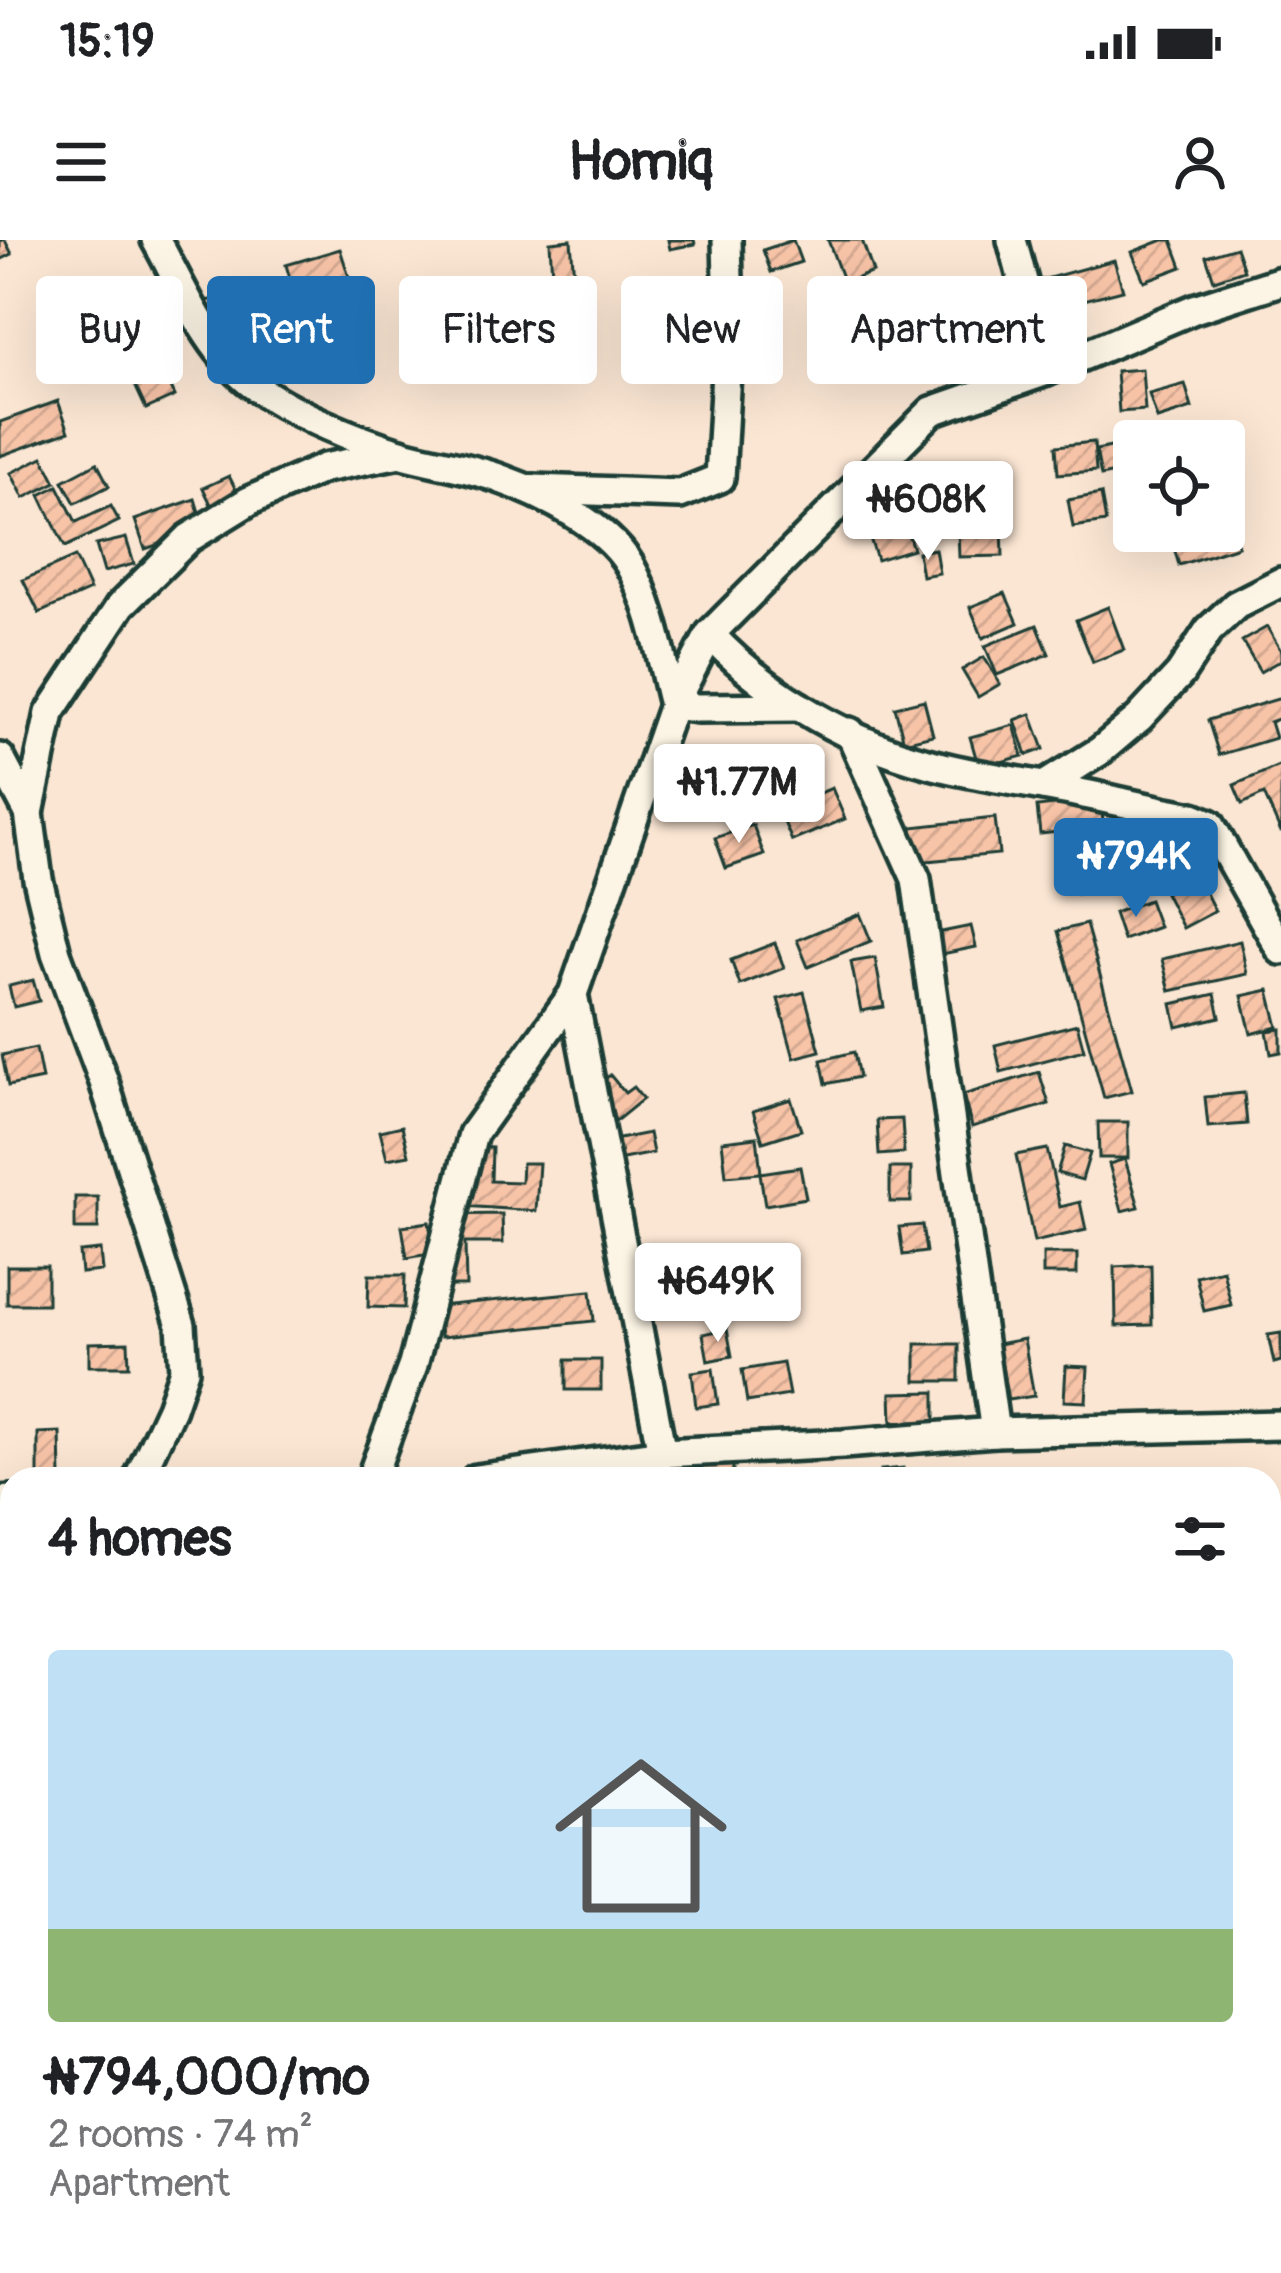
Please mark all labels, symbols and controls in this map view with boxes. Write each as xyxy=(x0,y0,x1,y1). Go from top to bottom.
text: 15:19 xyxy=(60,14,155,70)
text: Homiq xyxy=(568,128,713,196)
icon: menu xyxy=(48,129,114,195)
icon: person xyxy=(1167,129,1233,195)
chip: Buy xyxy=(36,276,183,384)
chip: Rent xyxy=(207,276,375,384)
chip: Filters xyxy=(399,276,597,384)
chip: New xyxy=(621,276,783,384)
chip: Apartment xyxy=(807,276,1087,384)
map controls xyxy=(1113,420,1245,552)
button: locate xyxy=(1113,420,1245,552)
pin: ₦608K xyxy=(844,461,1012,563)
text: ₦608K xyxy=(870,475,986,524)
pin: ₦1.77M xyxy=(641,744,837,846)
text: ₦1.77M xyxy=(681,758,797,807)
pin: ₦794K xyxy=(1052,818,1220,920)
text: ₦794K xyxy=(1081,832,1191,881)
pin: ₦649K xyxy=(634,1243,802,1345)
text: ₦649K xyxy=(662,1257,774,1306)
icon: filters xyxy=(1167,1506,1233,1572)
text: 4 homes xyxy=(48,1507,232,1571)
icon: home xyxy=(533,1728,749,1944)
text: ₦794,000/mo xyxy=(48,2046,370,2110)
text: 2 rooms · 74 m² xyxy=(48,2110,313,2159)
text: Apartment xyxy=(48,2159,230,2208)

